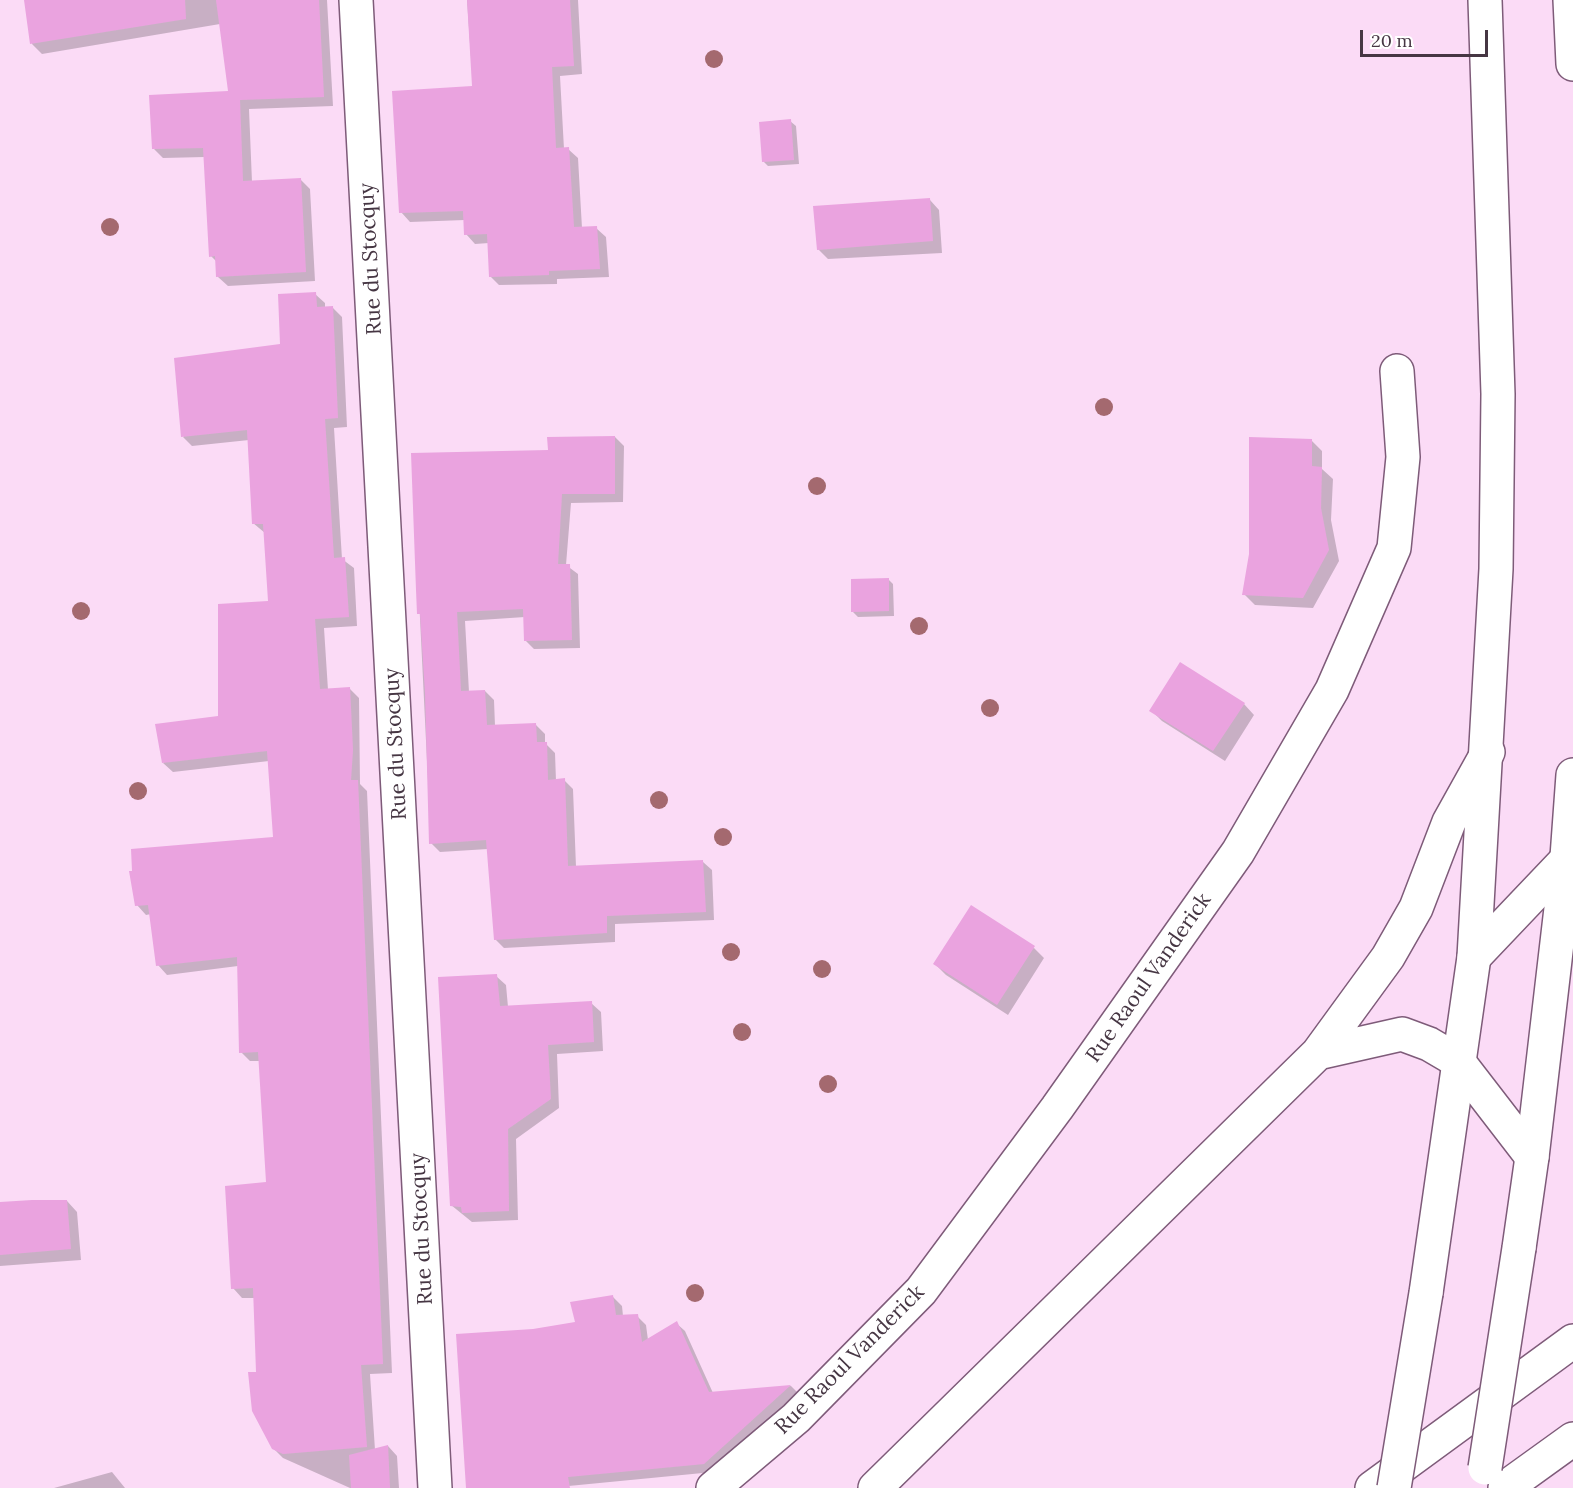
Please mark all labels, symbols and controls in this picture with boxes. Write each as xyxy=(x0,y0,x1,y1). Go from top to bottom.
scale bar xyxy=(1363,18,1490,56)
text: 20 m xyxy=(1371,29,1413,52)
street label: Rue du Stocquy xyxy=(354,182,388,336)
street label: Rue du Stocquy xyxy=(379,667,413,821)
street label: Rue Raoul Vanderick xyxy=(1081,888,1217,1068)
street label: Rue du Stocquy xyxy=(405,1152,439,1306)
street label: Rue Raoul Vanderick xyxy=(770,1280,930,1440)

